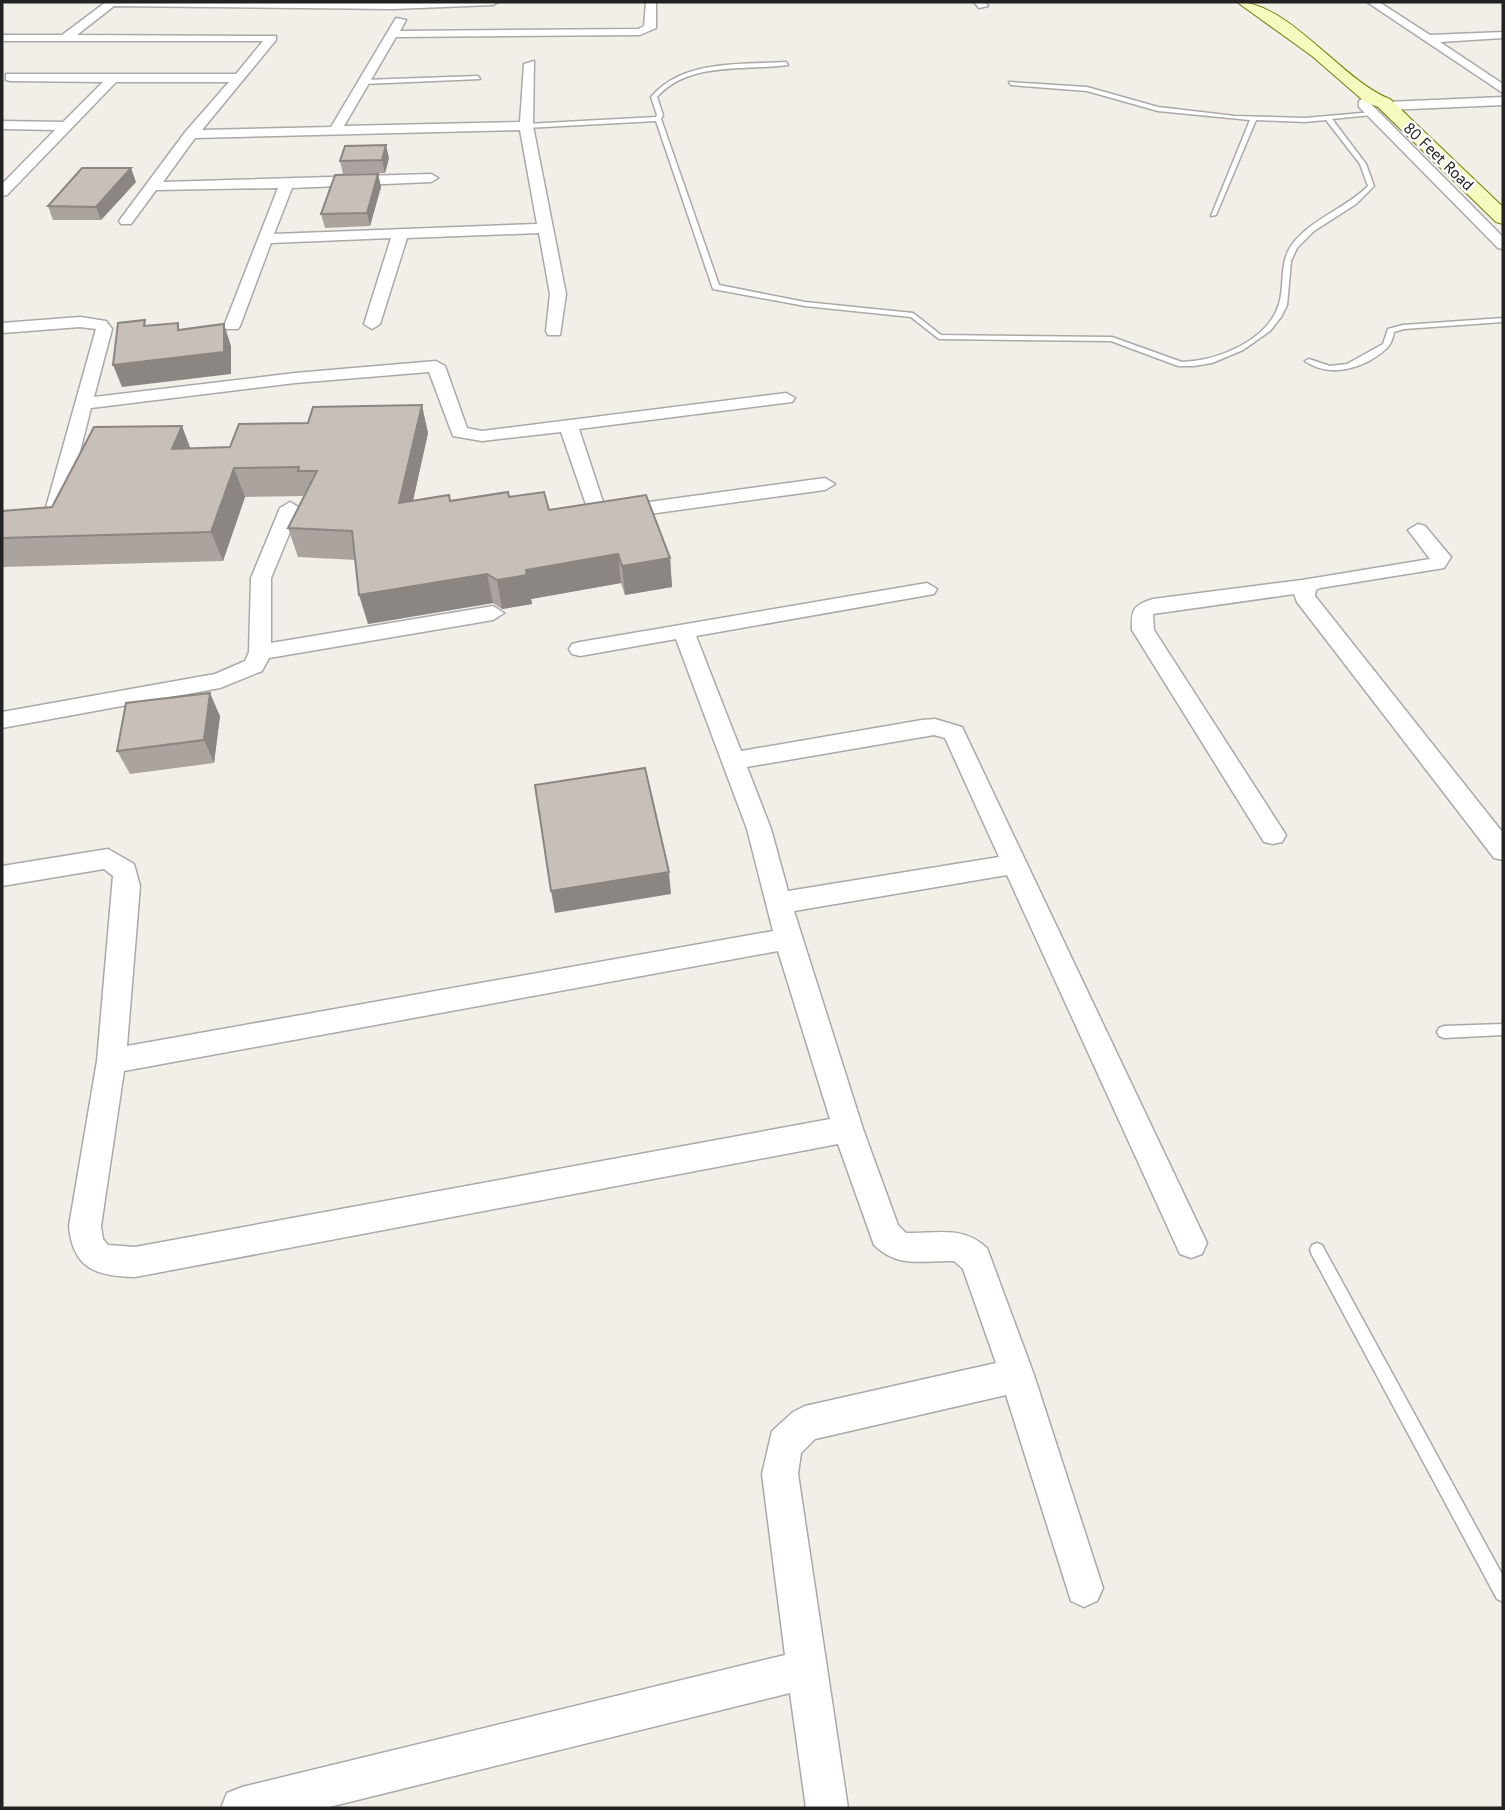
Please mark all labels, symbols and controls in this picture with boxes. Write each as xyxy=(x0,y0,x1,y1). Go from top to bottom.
street label: 80 Feet Road xyxy=(1400,118,1478,194)

